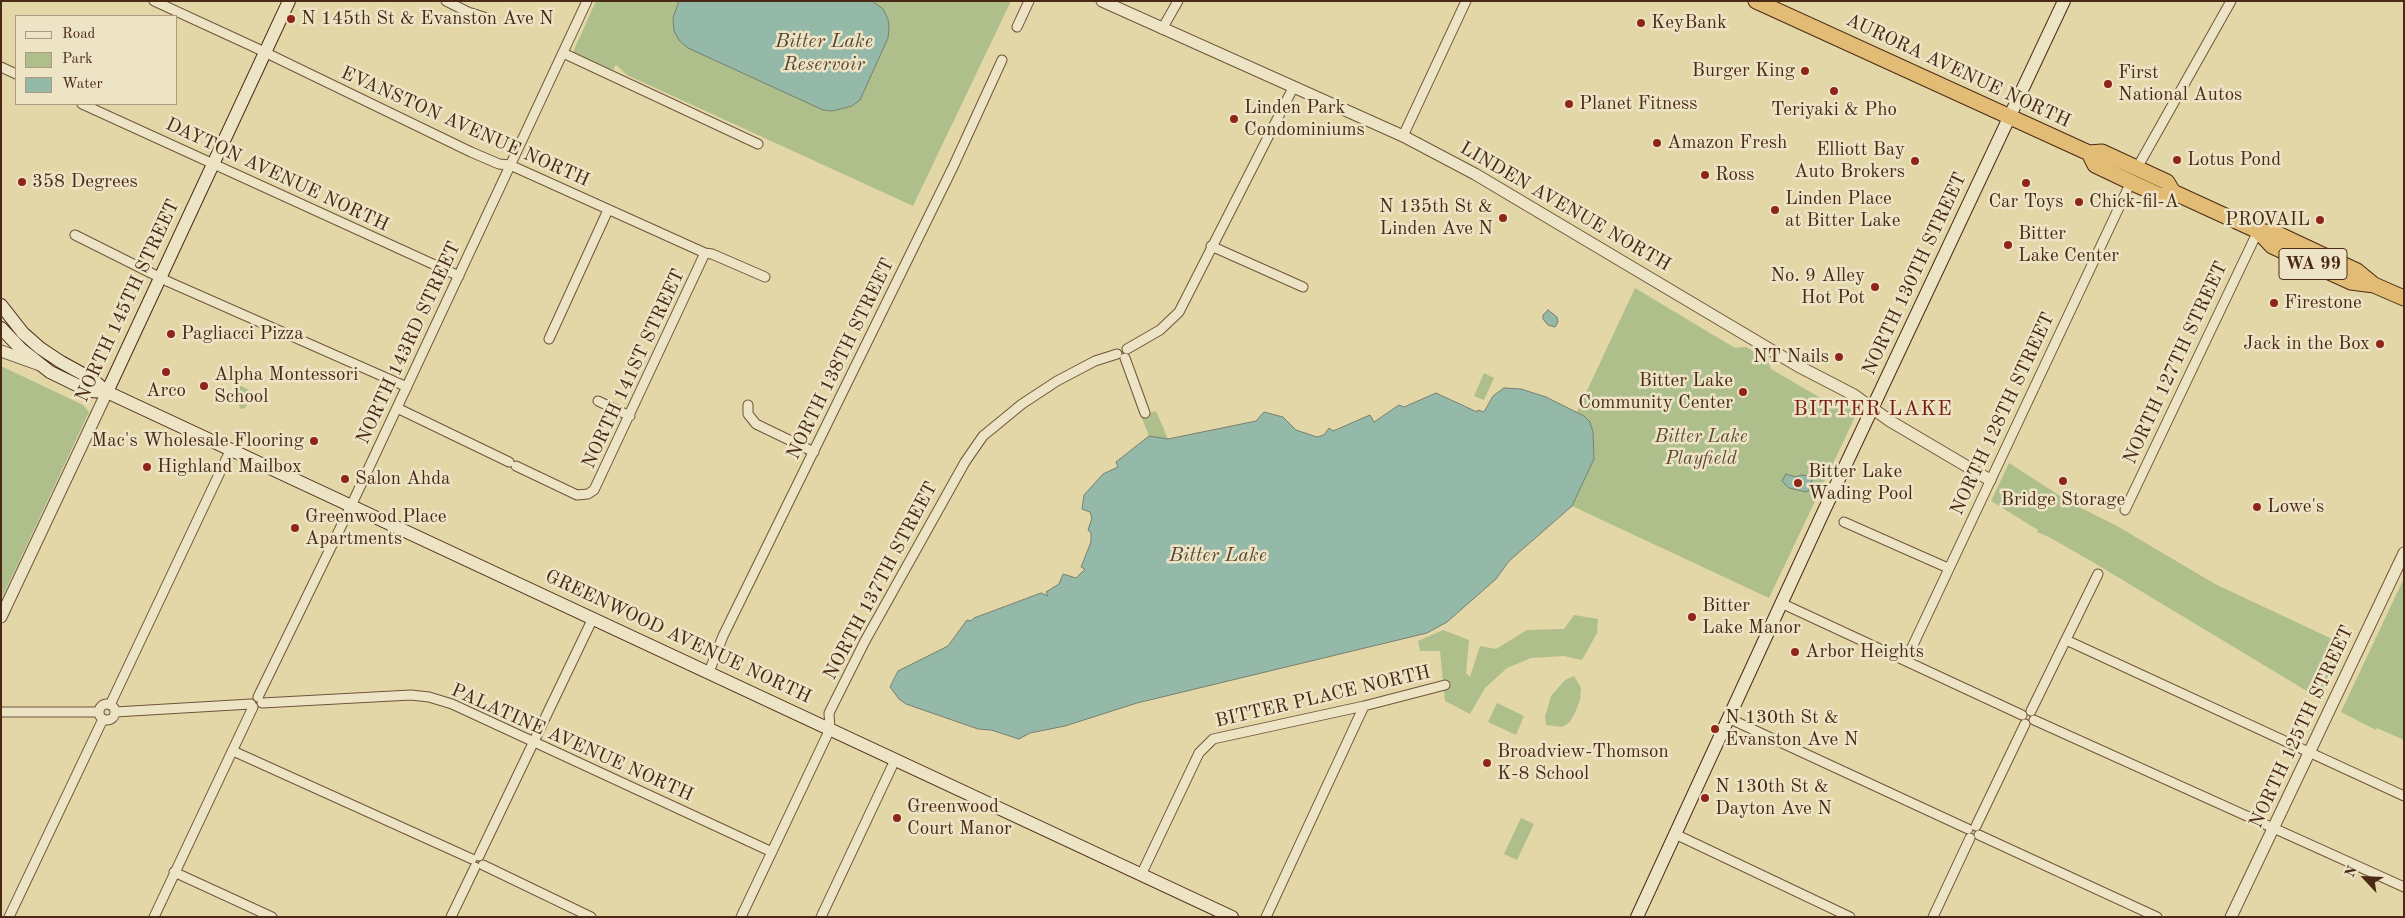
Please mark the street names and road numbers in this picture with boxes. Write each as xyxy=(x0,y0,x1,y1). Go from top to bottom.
street label: AURORA AVENUE NORTH xyxy=(1842,9,2074,133)
street label: EVANSTON AVENUE NORTH xyxy=(337,62,593,192)
street label: DAYTON AVENUE NORTH xyxy=(162,113,392,237)
street label: LINDEN AVENUE NORTH xyxy=(1455,137,1675,277)
street label: NORTH 130TH STREET xyxy=(1858,169,1972,379)
street label: NORTH 145TH STREET xyxy=(71,196,185,406)
street label: NORTH 143RD STREET xyxy=(352,238,466,448)
road number: WA 99 xyxy=(2279,248,2347,280)
street label: NORTH 138TH STREET xyxy=(782,255,900,463)
street label: NORTH 127TH STREET xyxy=(2119,258,2233,468)
street label: NORTH 141ST STREET xyxy=(578,265,690,473)
street label: NORTH 128TH STREET xyxy=(1946,309,2060,519)
street label: NORTH 137TH STREET xyxy=(819,478,943,684)
street label: GREENWOOD AVENUE NORTH xyxy=(541,565,815,709)
street label: NORTH 125TH STREET xyxy=(2245,622,2359,832)
street label: BITTER PLACE NORTH xyxy=(1213,661,1433,733)
street label: PALATINE AVENUE NORTH xyxy=(447,679,697,807)

